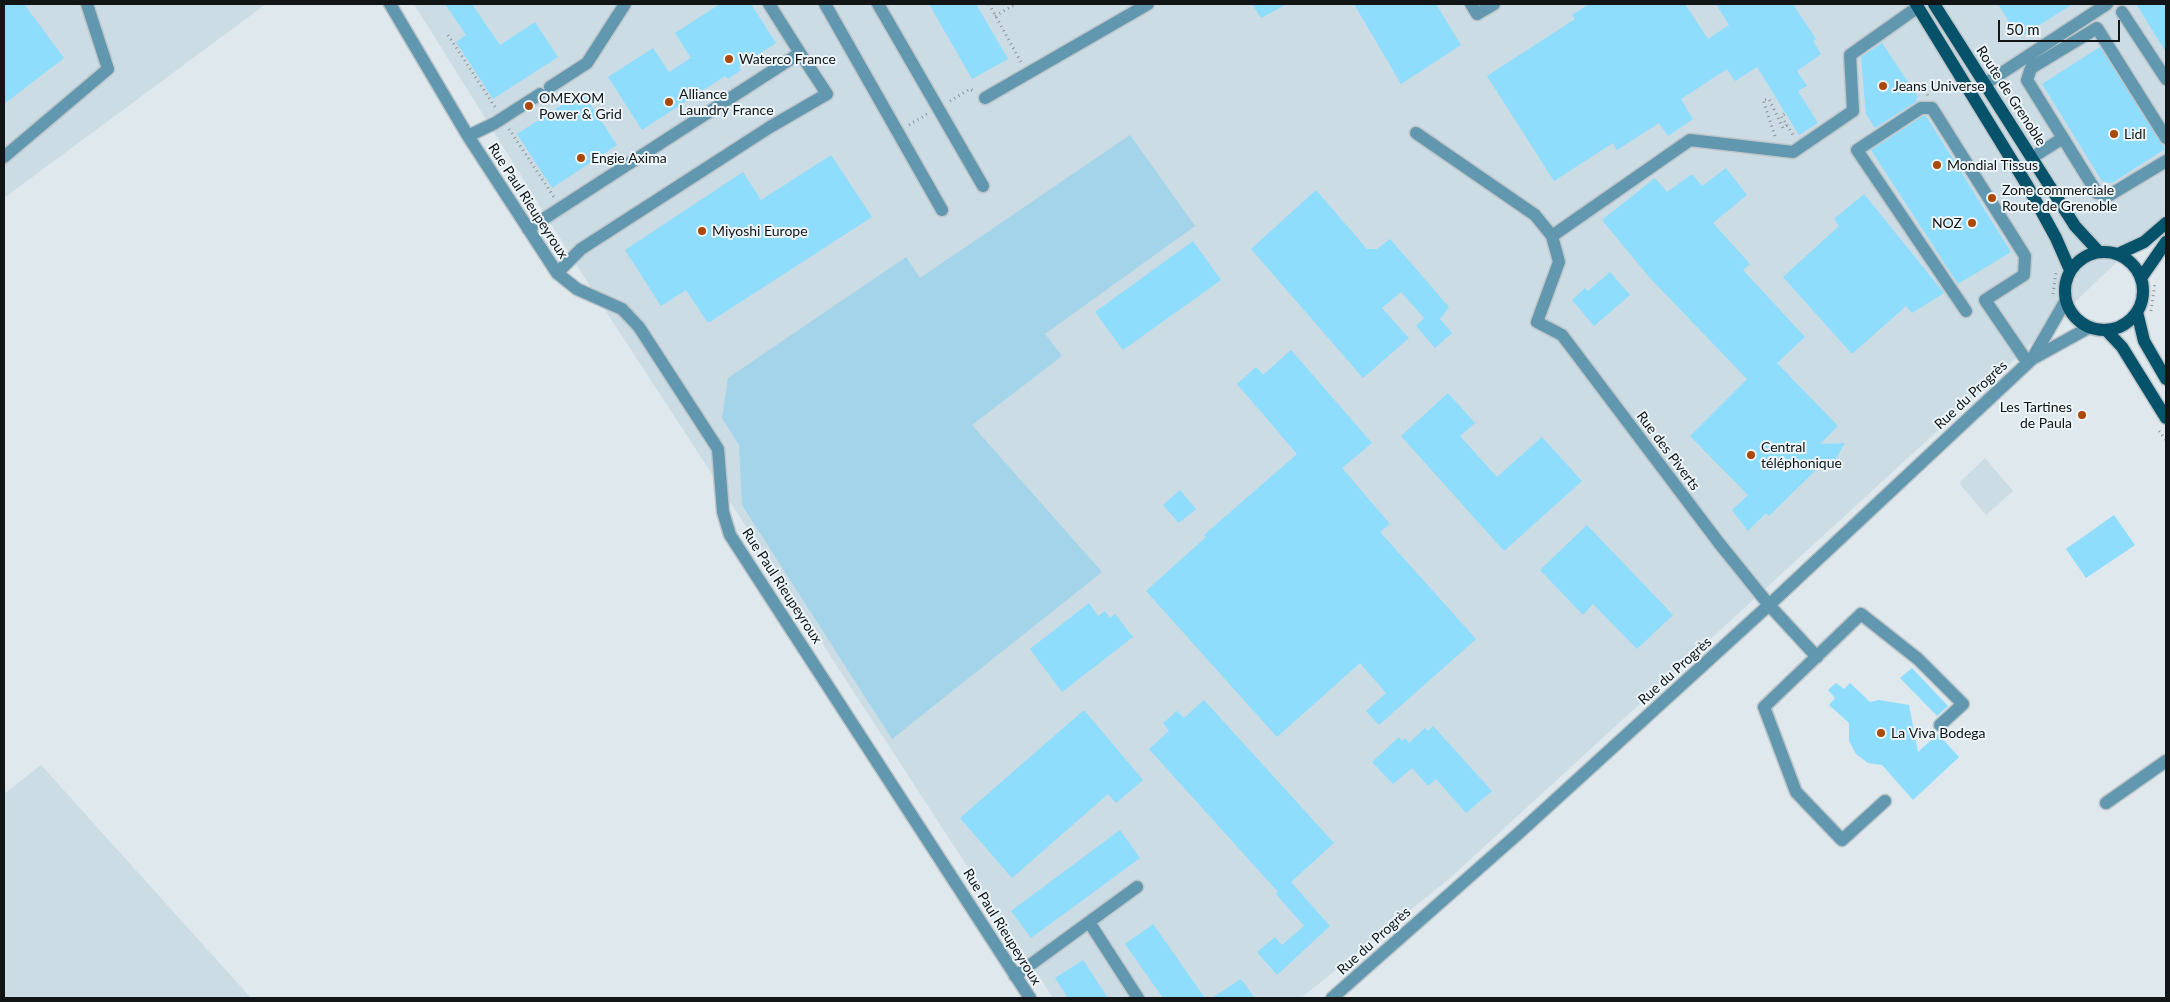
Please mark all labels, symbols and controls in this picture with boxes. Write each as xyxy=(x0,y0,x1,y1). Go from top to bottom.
scale bar xyxy=(2000,10,2122,42)
text: 50 m xyxy=(2006,20,2040,38)
street label: Route de Grenoble xyxy=(1973,43,2049,149)
place label: Waterco France xyxy=(739,51,836,67)
marker: Waterco France xyxy=(723,53,735,65)
place label: Jeans Universe xyxy=(1893,78,1985,94)
marker: Jeans Universe xyxy=(1877,80,1889,92)
place label: Alliance Laundry France xyxy=(679,86,774,118)
place label: OMEXOM Power & Grid xyxy=(539,90,622,122)
marker: Alliance Laundry France xyxy=(663,96,675,108)
marker: OMEXOM Power & Grid xyxy=(523,100,535,112)
place label: Lidl xyxy=(2124,126,2146,142)
marker: Lidl xyxy=(2108,128,2120,140)
street label: Rue Paul Rieupeyroux xyxy=(484,140,572,262)
place label: Engie Axima xyxy=(591,150,667,166)
marker: Engie Axima xyxy=(575,152,587,164)
place label: Mondial Tissus xyxy=(1947,157,2038,173)
marker: Mondial Tissus xyxy=(1931,159,1943,171)
place label: Zone commerciale Route de Grenoble xyxy=(2002,182,2117,214)
marker: Zone commerciale Route de Grenoble xyxy=(1986,192,1998,204)
place label: NOZ xyxy=(1932,215,1962,231)
marker: NOZ xyxy=(1966,217,1978,229)
place label: Miyoshi Europe xyxy=(712,223,808,239)
marker: Miyoshi Europe xyxy=(696,225,708,237)
street label: Rue du Progrès xyxy=(1931,357,2011,433)
place label: Les Tartines de Paula xyxy=(2000,399,2072,432)
street label: Rue des Piverts xyxy=(1633,408,1703,494)
marker: Les Tartines de Paula xyxy=(2076,409,2088,421)
place label: Central téléphonique xyxy=(1761,439,1842,472)
marker: Central téléphonique xyxy=(1745,449,1757,461)
street label: Rue Paul Rieupeyroux xyxy=(738,525,826,647)
street label: Rue du Progrès xyxy=(1635,634,1715,708)
place label: La Viva Bodega xyxy=(1891,725,1986,741)
marker: La Viva Bodega xyxy=(1875,727,1887,739)
street label: Rue Paul Rieupeyroux xyxy=(959,866,1045,988)
street label: Rue du Progrès xyxy=(1334,904,1414,978)

